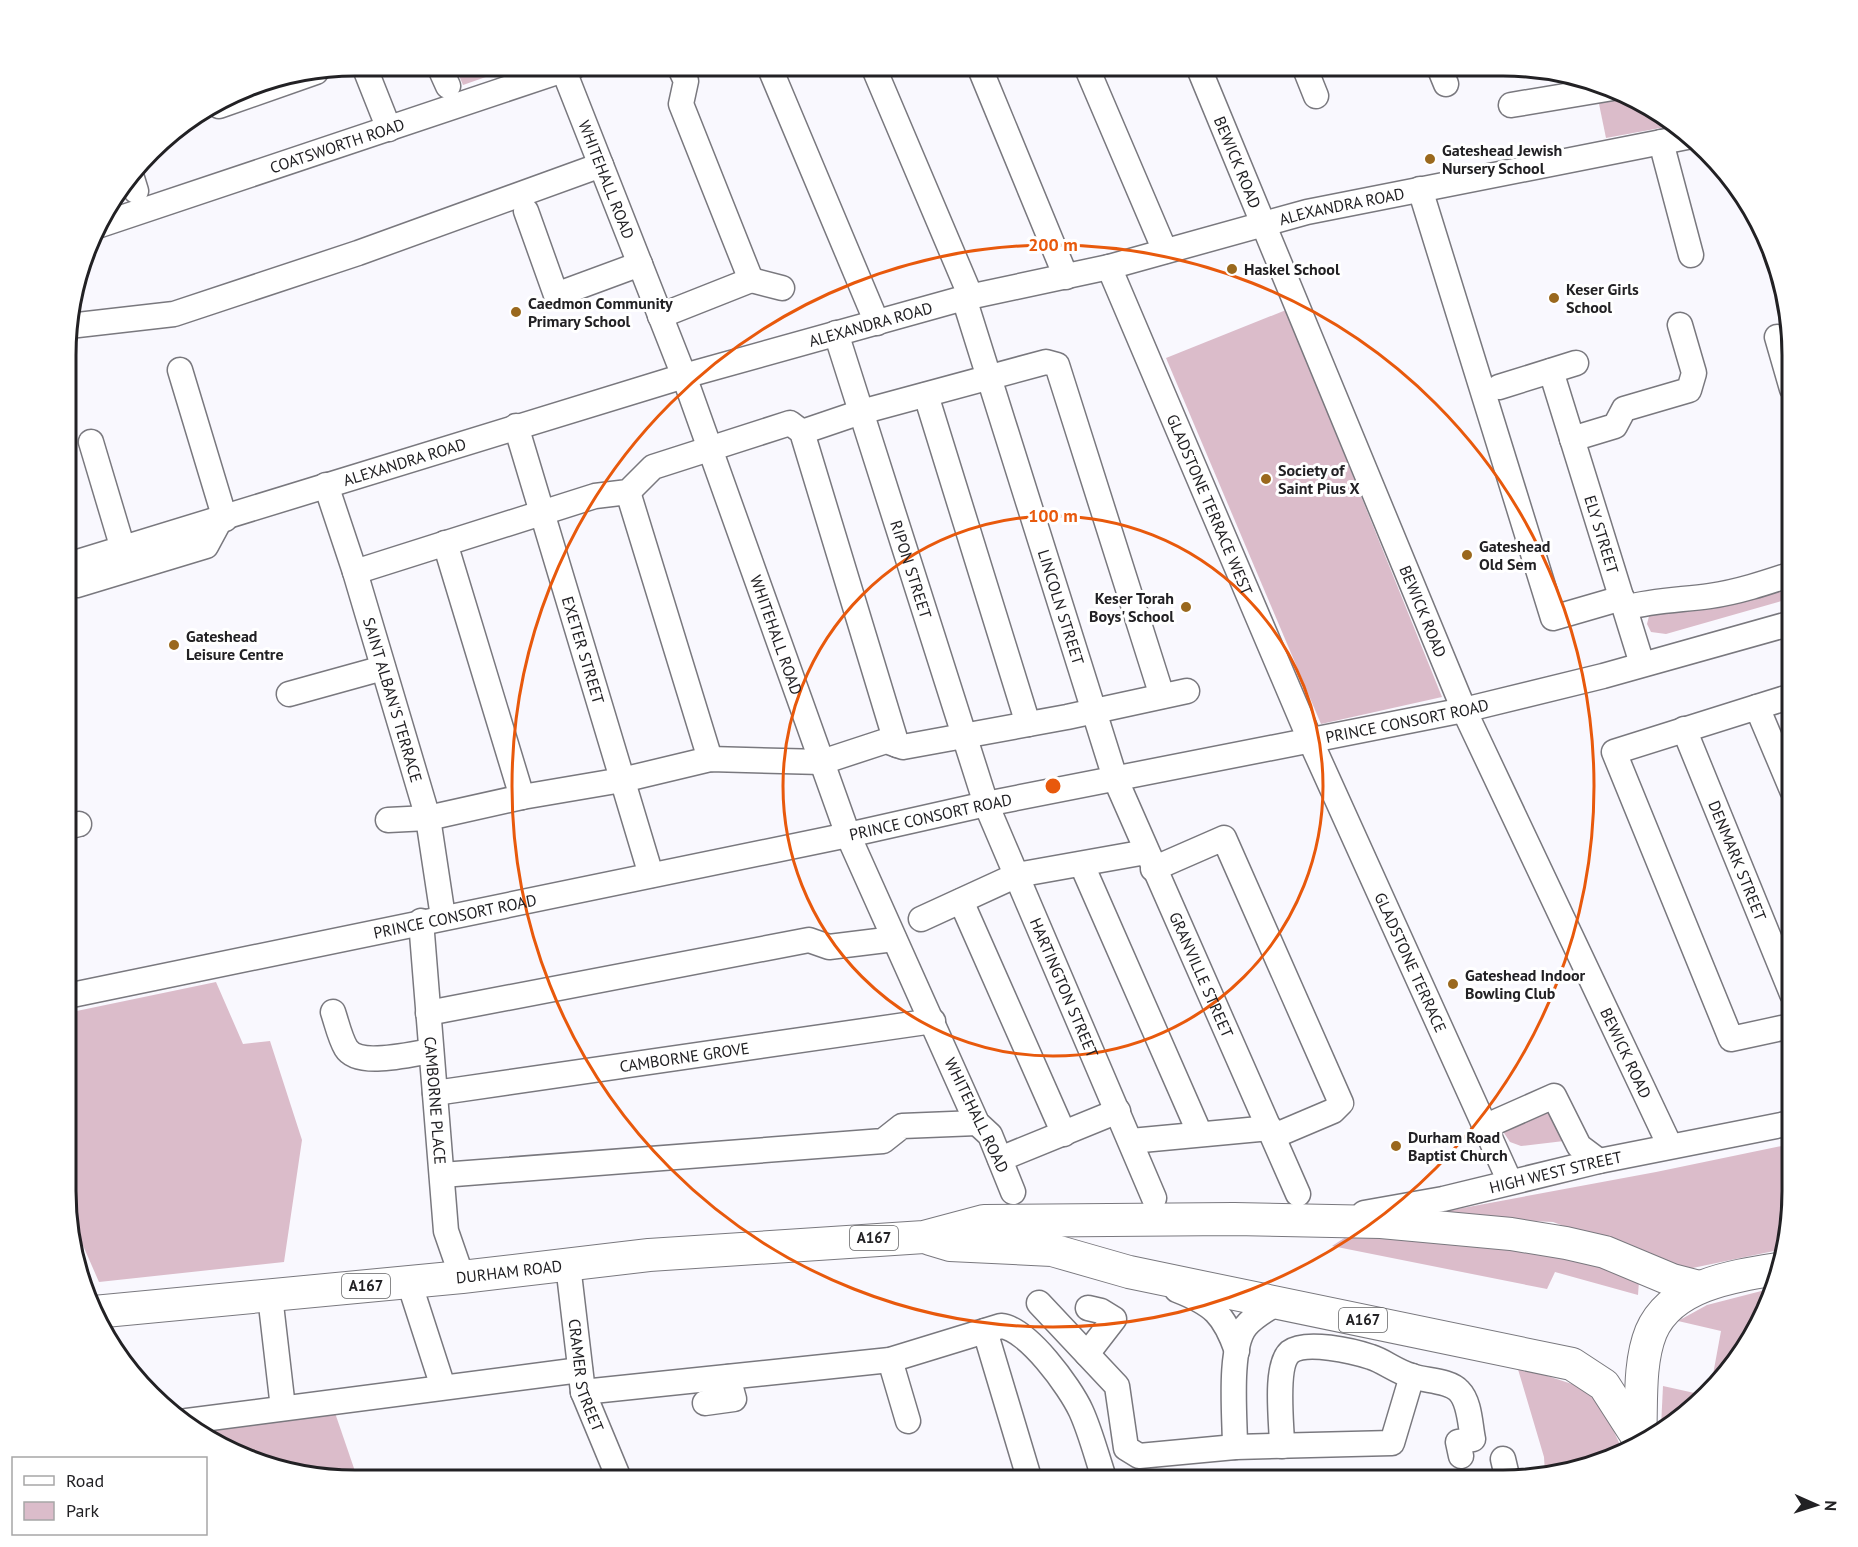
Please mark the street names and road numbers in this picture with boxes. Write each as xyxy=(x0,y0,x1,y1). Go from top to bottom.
street label: BEWICK ROAD xyxy=(1210,113,1266,211)
street label: COATSWORTH ROAD xyxy=(267,114,407,177)
street label: WHITEHALL ROAD xyxy=(574,117,639,242)
street label: ALEXANDRA ROAD xyxy=(1277,183,1406,229)
street label: ALEXANDRA ROAD xyxy=(806,297,935,351)
street label: GLADSTONE TERRACE WEST xyxy=(1163,411,1257,598)
street label: ALEXANDRA ROAD xyxy=(341,433,468,490)
street label: ELY STREET xyxy=(1580,493,1623,576)
street label: RIPON STREET xyxy=(886,518,936,621)
street label: LINCOLN STREET xyxy=(1034,547,1089,667)
street label: BEWICK ROAD xyxy=(1395,562,1451,660)
street label: WHITEHALL ROAD xyxy=(746,572,807,697)
street label: EXETER STREET xyxy=(558,594,609,706)
street label: SAINT ALBAN'S TERRACE xyxy=(359,615,427,785)
street label: PRINCE CONSORT ROAD xyxy=(1324,694,1491,747)
street label: PRINCE CONSORT ROAD xyxy=(847,789,1014,844)
street label: DENMARK STREET xyxy=(1704,797,1771,924)
street label: PRINCE CONSORT ROAD xyxy=(371,889,538,943)
street label: GLADSTONE TERRACE xyxy=(1370,889,1451,1035)
street label: GRANVILLE STREET xyxy=(1165,909,1238,1041)
street label: HARTINGTON STREET xyxy=(1026,915,1103,1061)
street label: BEWICK ROAD xyxy=(1596,1004,1656,1101)
street label: CAMBORNE PLACE xyxy=(420,1036,451,1165)
street label: CAMBORNE GROVE xyxy=(618,1038,751,1076)
street label: WHITEHALL ROAD xyxy=(940,1054,1014,1176)
street label: HIGH WEST STREET xyxy=(1487,1147,1624,1197)
road number: A167 xyxy=(850,1226,898,1250)
street label: DURHAM ROAD xyxy=(455,1255,563,1288)
road number: A167 xyxy=(342,1274,390,1298)
road number: A167 xyxy=(1339,1308,1387,1332)
street label: CRAMER STREET xyxy=(564,1318,608,1435)

